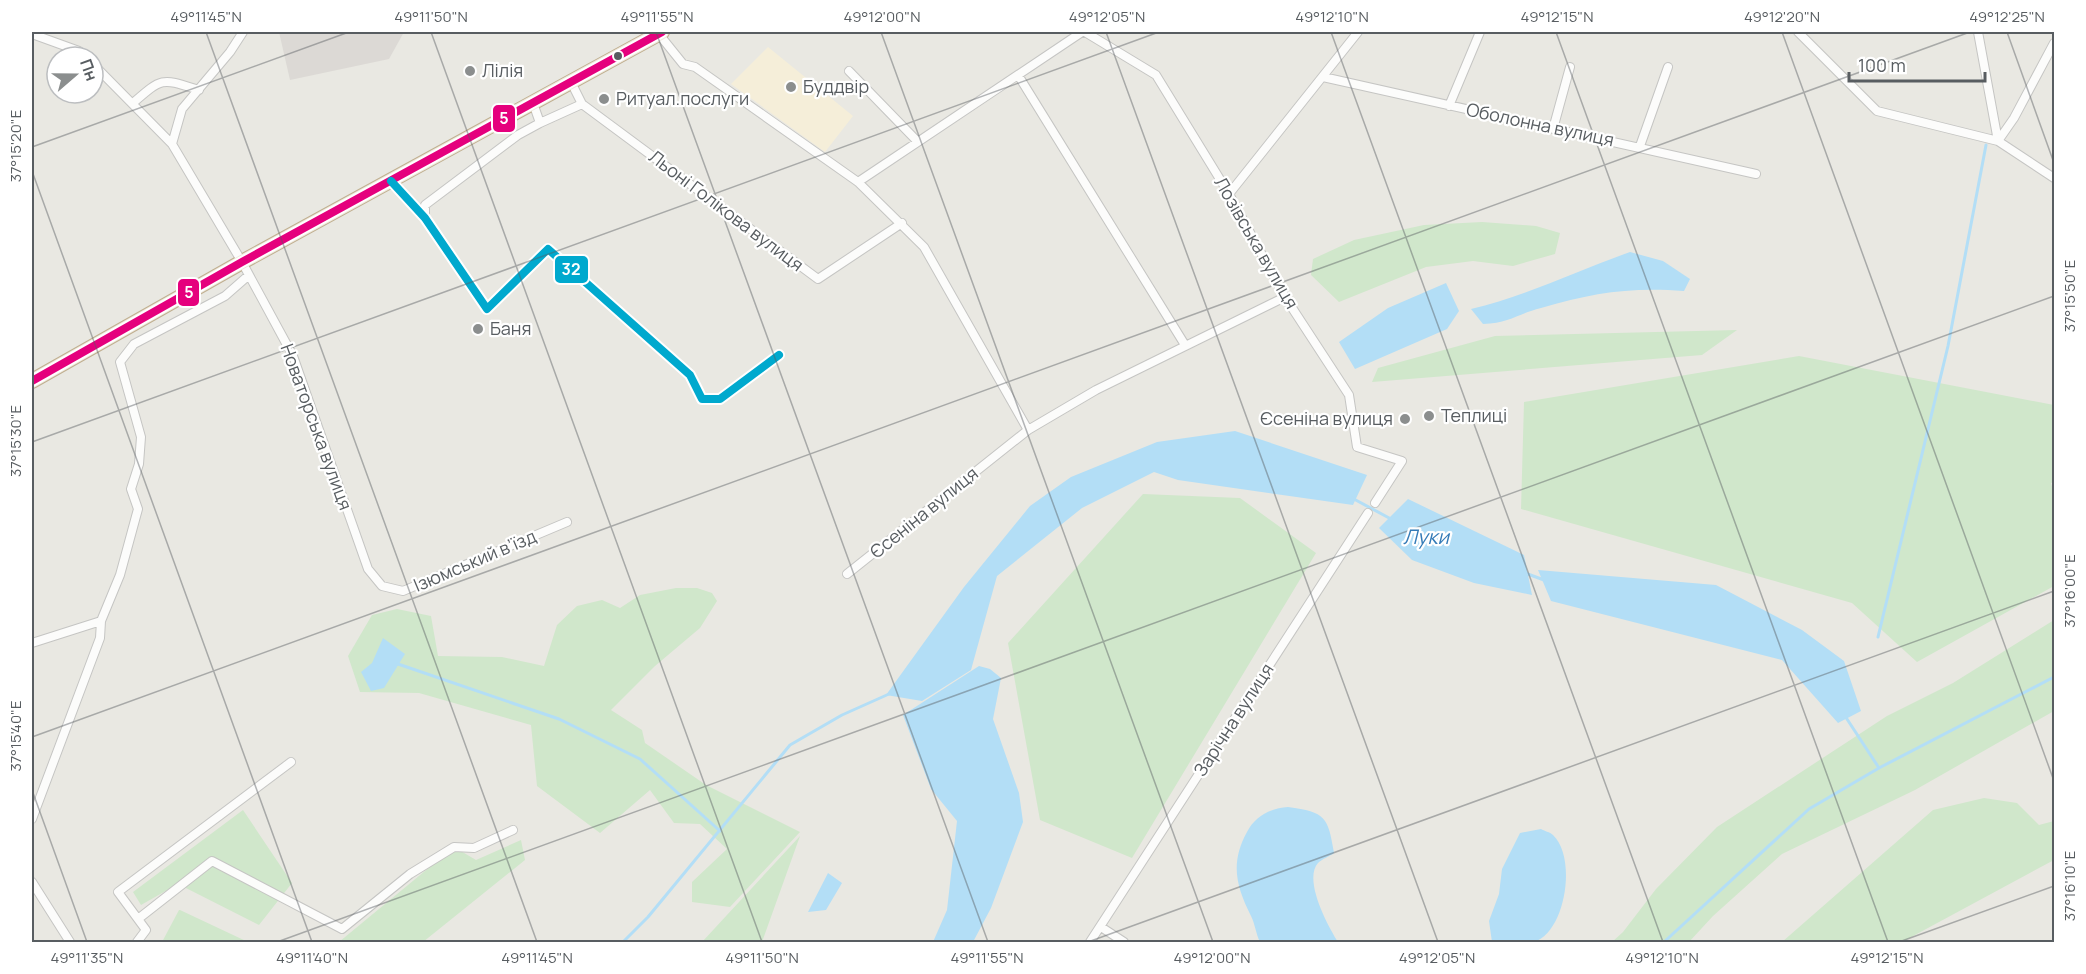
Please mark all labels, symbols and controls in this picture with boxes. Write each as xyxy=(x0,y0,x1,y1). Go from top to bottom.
text: 49°11'45"N xyxy=(170,6,242,27)
text: 49°11'50"N xyxy=(394,6,468,27)
text: 49°11'55"N xyxy=(620,6,694,27)
text: 49°12'00"N xyxy=(844,6,920,27)
text: 49°12'05"N xyxy=(1069,6,1145,27)
text: 49°12'10"N xyxy=(1295,6,1369,27)
text: 49°12'15"N xyxy=(1520,6,1594,27)
text: 49°12'20"N xyxy=(1744,6,1820,27)
text: 49°12'25"N xyxy=(1969,6,2045,27)
north arrow xyxy=(45,45,105,105)
scale bar xyxy=(1849,45,1986,83)
unlabelled marker xyxy=(612,50,624,62)
text: 100 m xyxy=(1858,53,1906,77)
text: Пн xyxy=(75,56,103,84)
place label: Лілія xyxy=(482,58,523,82)
marker: Лілія xyxy=(463,64,477,78)
place label: Буддвір xyxy=(803,74,869,98)
marker: Буддвір xyxy=(784,80,798,94)
place label: Ритуал.послуги xyxy=(616,86,749,110)
marker: Ритуал.послуги xyxy=(597,92,611,106)
street label: Оболонна вулиця xyxy=(1464,97,1616,151)
line badge: 5 xyxy=(492,104,516,133)
text: 5 xyxy=(499,107,509,129)
text: 37°15'20"E xyxy=(5,110,26,182)
street label: Льоні Голікова вулиця xyxy=(644,144,809,276)
street label: Лозівська вулиця xyxy=(1209,172,1304,313)
line badge: 32 xyxy=(554,255,589,284)
text: 32 xyxy=(562,258,580,280)
text: 37°15'50"E xyxy=(2059,260,2080,332)
line badge: 5 xyxy=(177,278,200,307)
text: 5 xyxy=(184,281,194,303)
place label: Баня xyxy=(490,316,531,340)
marker: Баня xyxy=(471,322,485,336)
street label: Новаторська вулиця xyxy=(276,340,358,513)
place label: Теплиці xyxy=(1441,403,1507,427)
text: 37°15'30"E xyxy=(5,405,26,477)
place label: Єсеніна вулиця xyxy=(1260,406,1393,430)
marker: Теплиці xyxy=(1422,409,1436,423)
marker: Єсеніна вулиця xyxy=(1398,412,1412,426)
street label: Єсеніна вулиця xyxy=(864,461,983,563)
street label: Ізюмський в’їзд xyxy=(410,523,540,597)
water label: Луки xyxy=(1403,523,1451,550)
text: 37°16'00"E xyxy=(2059,554,2080,628)
street label: Зарічна вулиця xyxy=(1188,658,1279,781)
text: 37°15'40"E xyxy=(5,701,26,771)
text: 37°16'10"E xyxy=(2059,851,2080,921)
text: 49°11'35"N xyxy=(51,947,123,968)
text: 49°11'40"N xyxy=(276,947,348,968)
text: 49°11'45"N xyxy=(501,947,573,968)
text: 49°11'50"N xyxy=(725,947,799,968)
text: 49°11'55"N xyxy=(950,947,1024,968)
text: 49°12'00"N xyxy=(1174,947,1250,968)
text: 49°12'05"N xyxy=(1399,947,1475,968)
text: 49°12'10"N xyxy=(1625,947,1699,968)
text: 49°12'15"N xyxy=(1850,947,1924,968)

